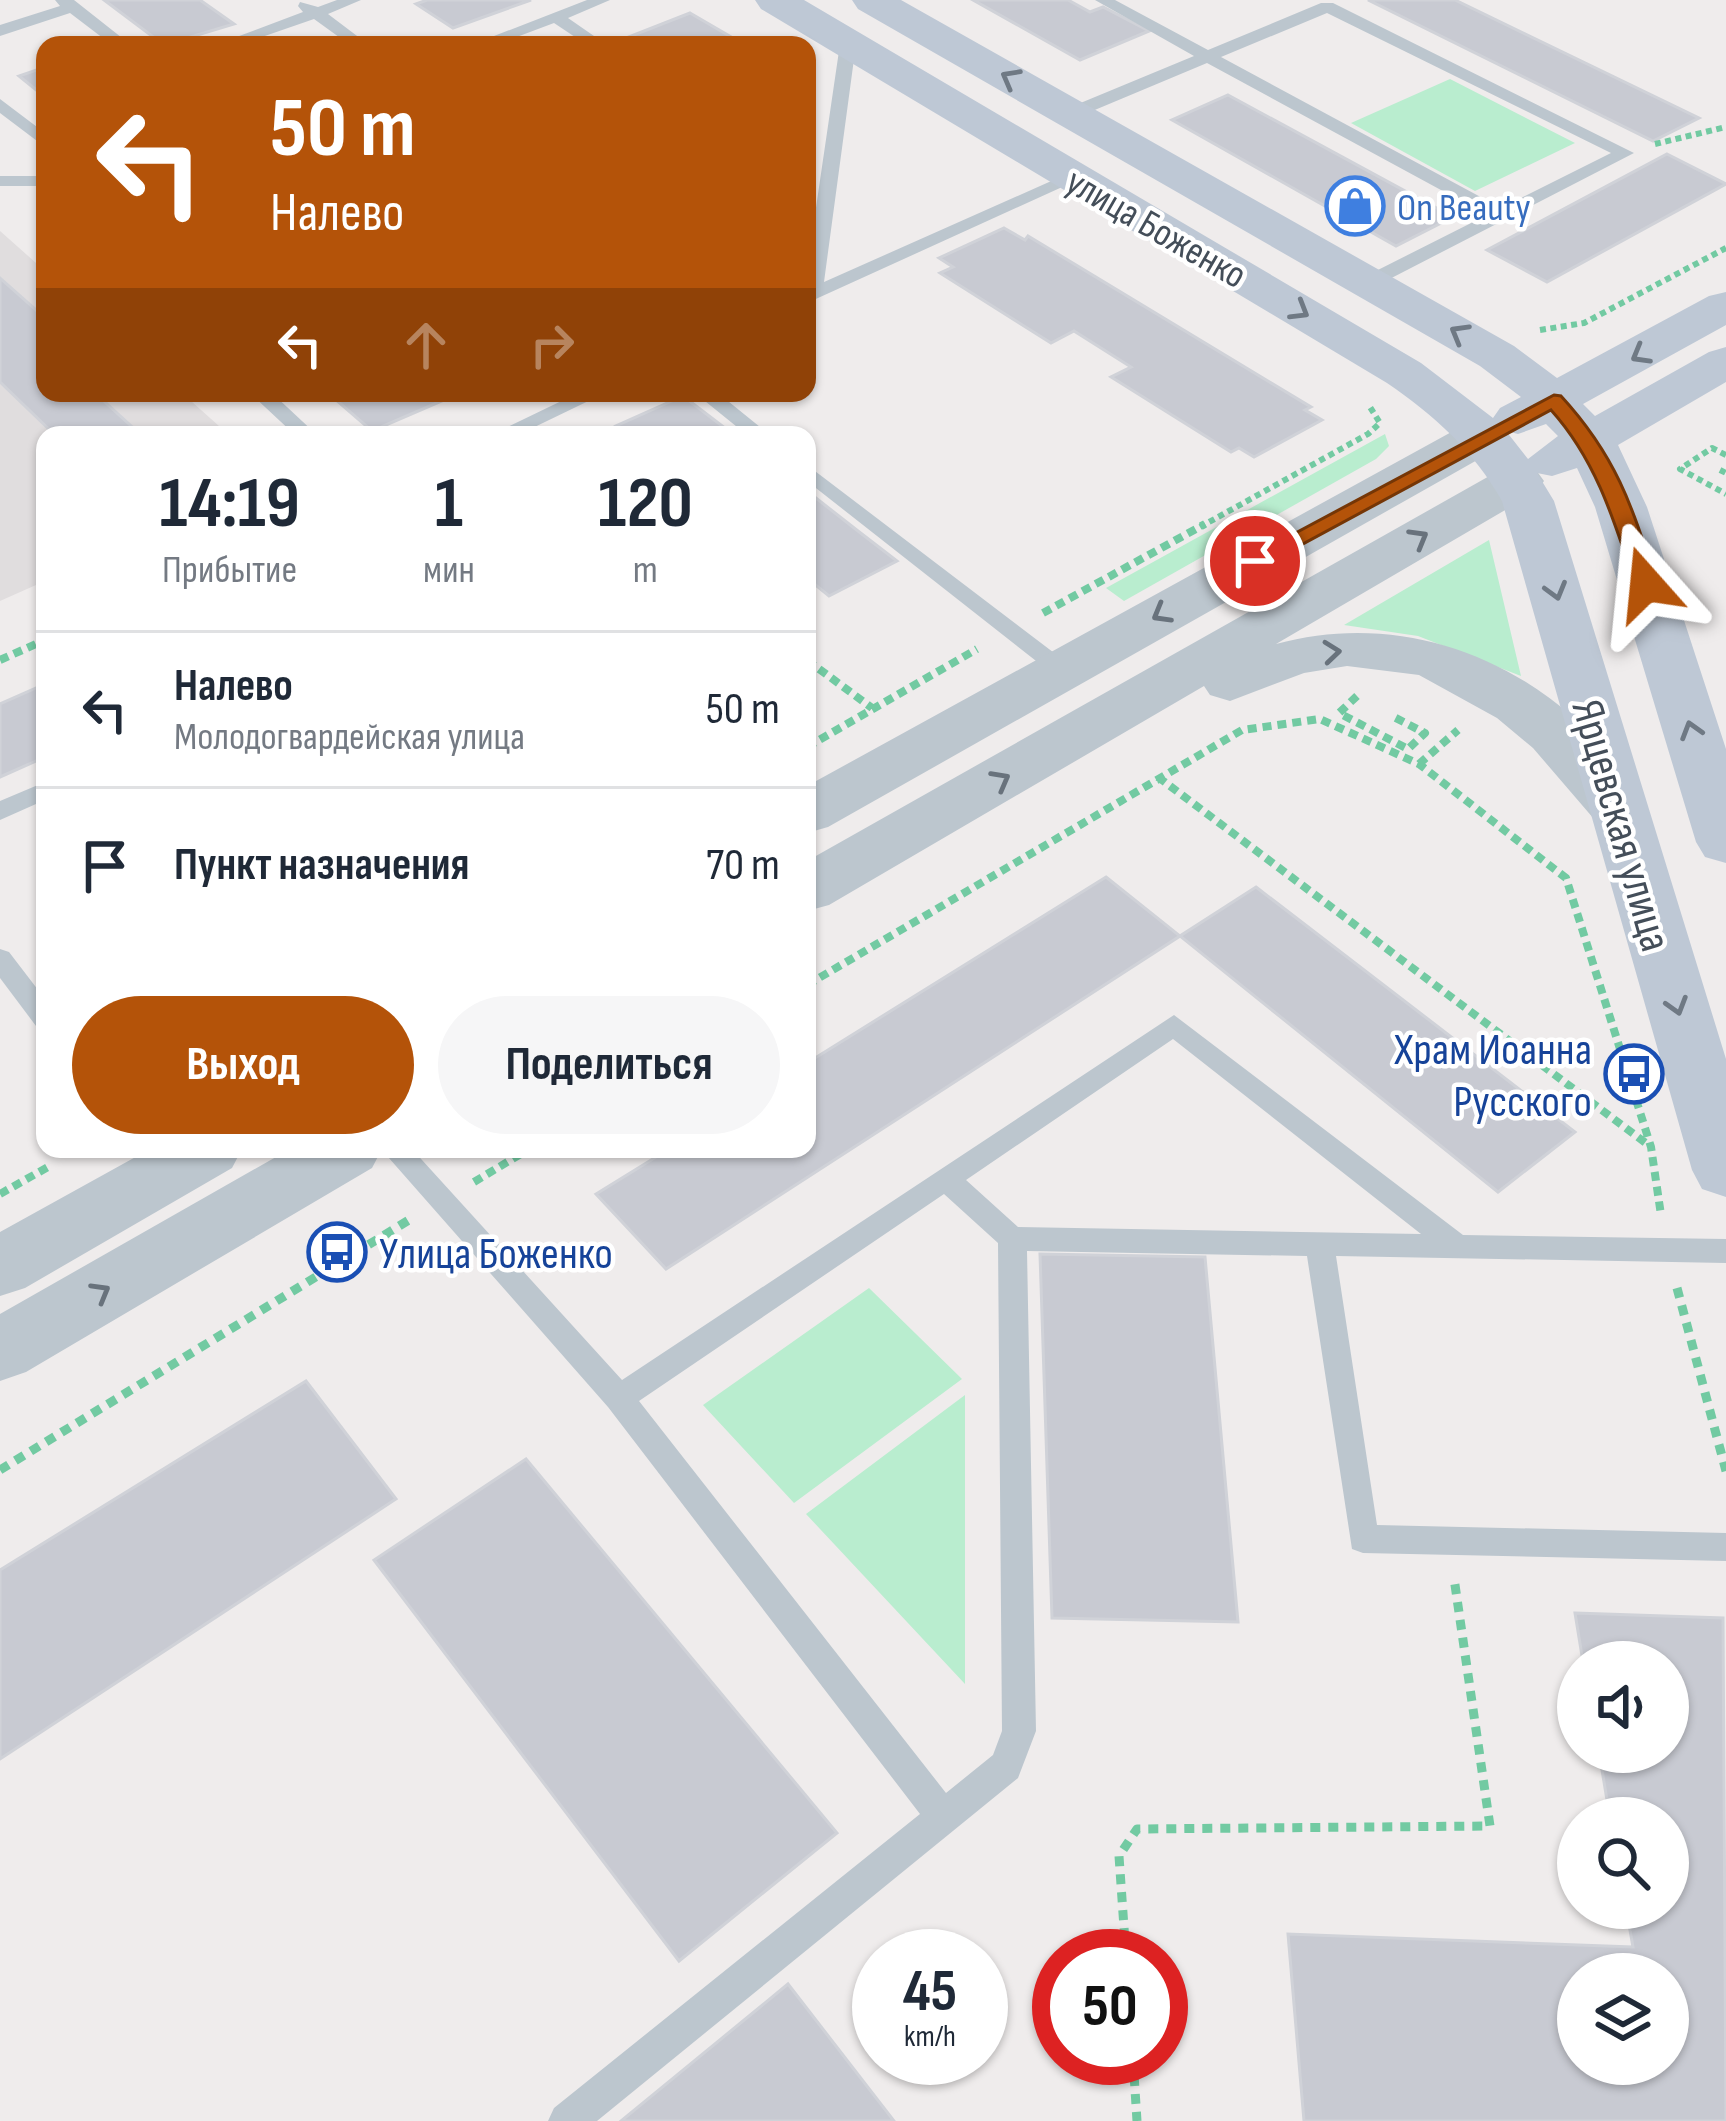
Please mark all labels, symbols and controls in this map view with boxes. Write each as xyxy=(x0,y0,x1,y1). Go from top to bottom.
one-way arrow xyxy=(1002,70,1023,93)
text: 50 m xyxy=(270,79,416,180)
icon: left xyxy=(72,84,228,240)
street label: улица Боженко xyxy=(1057,159,1254,300)
shop icon: On Beauty xyxy=(1324,175,1386,237)
text: Налево xyxy=(270,181,404,246)
place label: On Beauty xyxy=(1397,185,1531,232)
one-way arrow xyxy=(1287,297,1309,319)
icon: left xyxy=(267,312,333,378)
icon: ahead xyxy=(393,312,459,378)
icon: right xyxy=(519,312,585,378)
one-way arrow xyxy=(1450,325,1472,348)
one-way arrow xyxy=(1632,340,1653,363)
text: 14:19 xyxy=(159,461,300,548)
text: 1 xyxy=(435,461,463,548)
text: 120 xyxy=(598,461,693,548)
pin xyxy=(1204,510,1306,612)
position arrow xyxy=(1583,521,1709,647)
icon: arrive xyxy=(1222,528,1288,594)
one-way arrow xyxy=(1407,530,1428,553)
text: Прибытие xyxy=(162,547,297,594)
text: мин xyxy=(423,547,475,594)
text: m xyxy=(633,547,658,594)
one-way arrow xyxy=(1541,580,1566,601)
one-way arrow xyxy=(1153,599,1174,622)
one-way arrow xyxy=(1323,640,1342,665)
text: Налево xyxy=(174,659,293,714)
icon: left xyxy=(72,677,138,743)
text: 50 m xyxy=(706,682,780,737)
street label: Ярцевская улица xyxy=(1558,694,1683,958)
text: Молодогвардейская улица xyxy=(174,714,525,761)
one-way arrow xyxy=(1681,720,1706,741)
one-way arrow xyxy=(988,771,1010,794)
icon: arrive xyxy=(72,833,138,899)
text: Пункт назначения xyxy=(174,838,469,893)
text: 70 m xyxy=(706,838,780,893)
one-way arrow xyxy=(1663,995,1688,1016)
button: Выход xyxy=(72,996,414,1134)
button: Поделиться xyxy=(438,996,780,1134)
place label: Храм Иоанна Русского xyxy=(1393,1023,1592,1130)
bus stop icon: Храм Иоанна Русского xyxy=(1603,1043,1665,1105)
bus stop icon: Улица Боженко xyxy=(306,1221,368,1283)
place label: Улица Боженко xyxy=(379,1227,613,1282)
one-way arrow xyxy=(89,1283,110,1306)
map controls xyxy=(1557,1641,1689,2085)
button: sound xyxy=(1557,1641,1689,1773)
button: search xyxy=(1557,1797,1689,1929)
speed limit sign: 50 xyxy=(1032,1929,1188,2085)
button: layers xyxy=(1557,1953,1689,2085)
text: 45 xyxy=(903,1956,957,2028)
text: km/h xyxy=(904,2019,956,2055)

